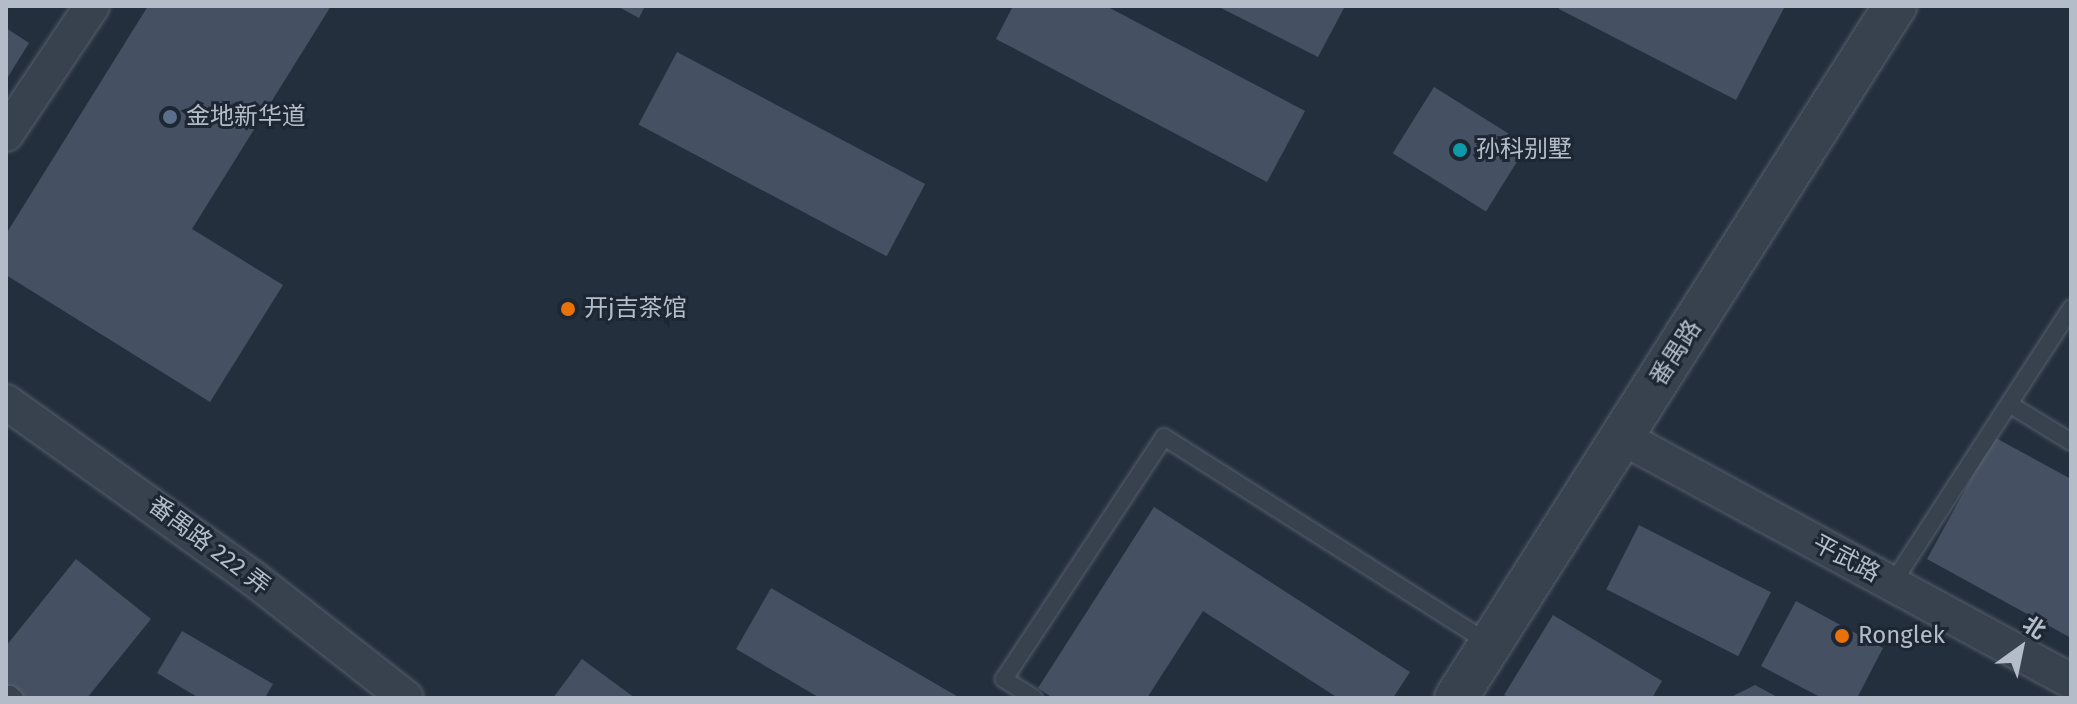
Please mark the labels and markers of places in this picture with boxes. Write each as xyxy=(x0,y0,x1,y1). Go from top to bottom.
place label: 金地新华道 xyxy=(186,103,306,131)
marker: 金地新华道 xyxy=(161,108,179,126)
place label: 孙科别墅 xyxy=(1476,136,1572,164)
marker: 孙科别墅 xyxy=(1451,141,1469,159)
place label: 开j吉茶馆 xyxy=(584,295,687,323)
marker: 开j吉茶馆 xyxy=(559,300,577,318)
place label: Ronglek xyxy=(1858,622,1945,650)
marker: Ronglek xyxy=(1833,627,1851,645)

